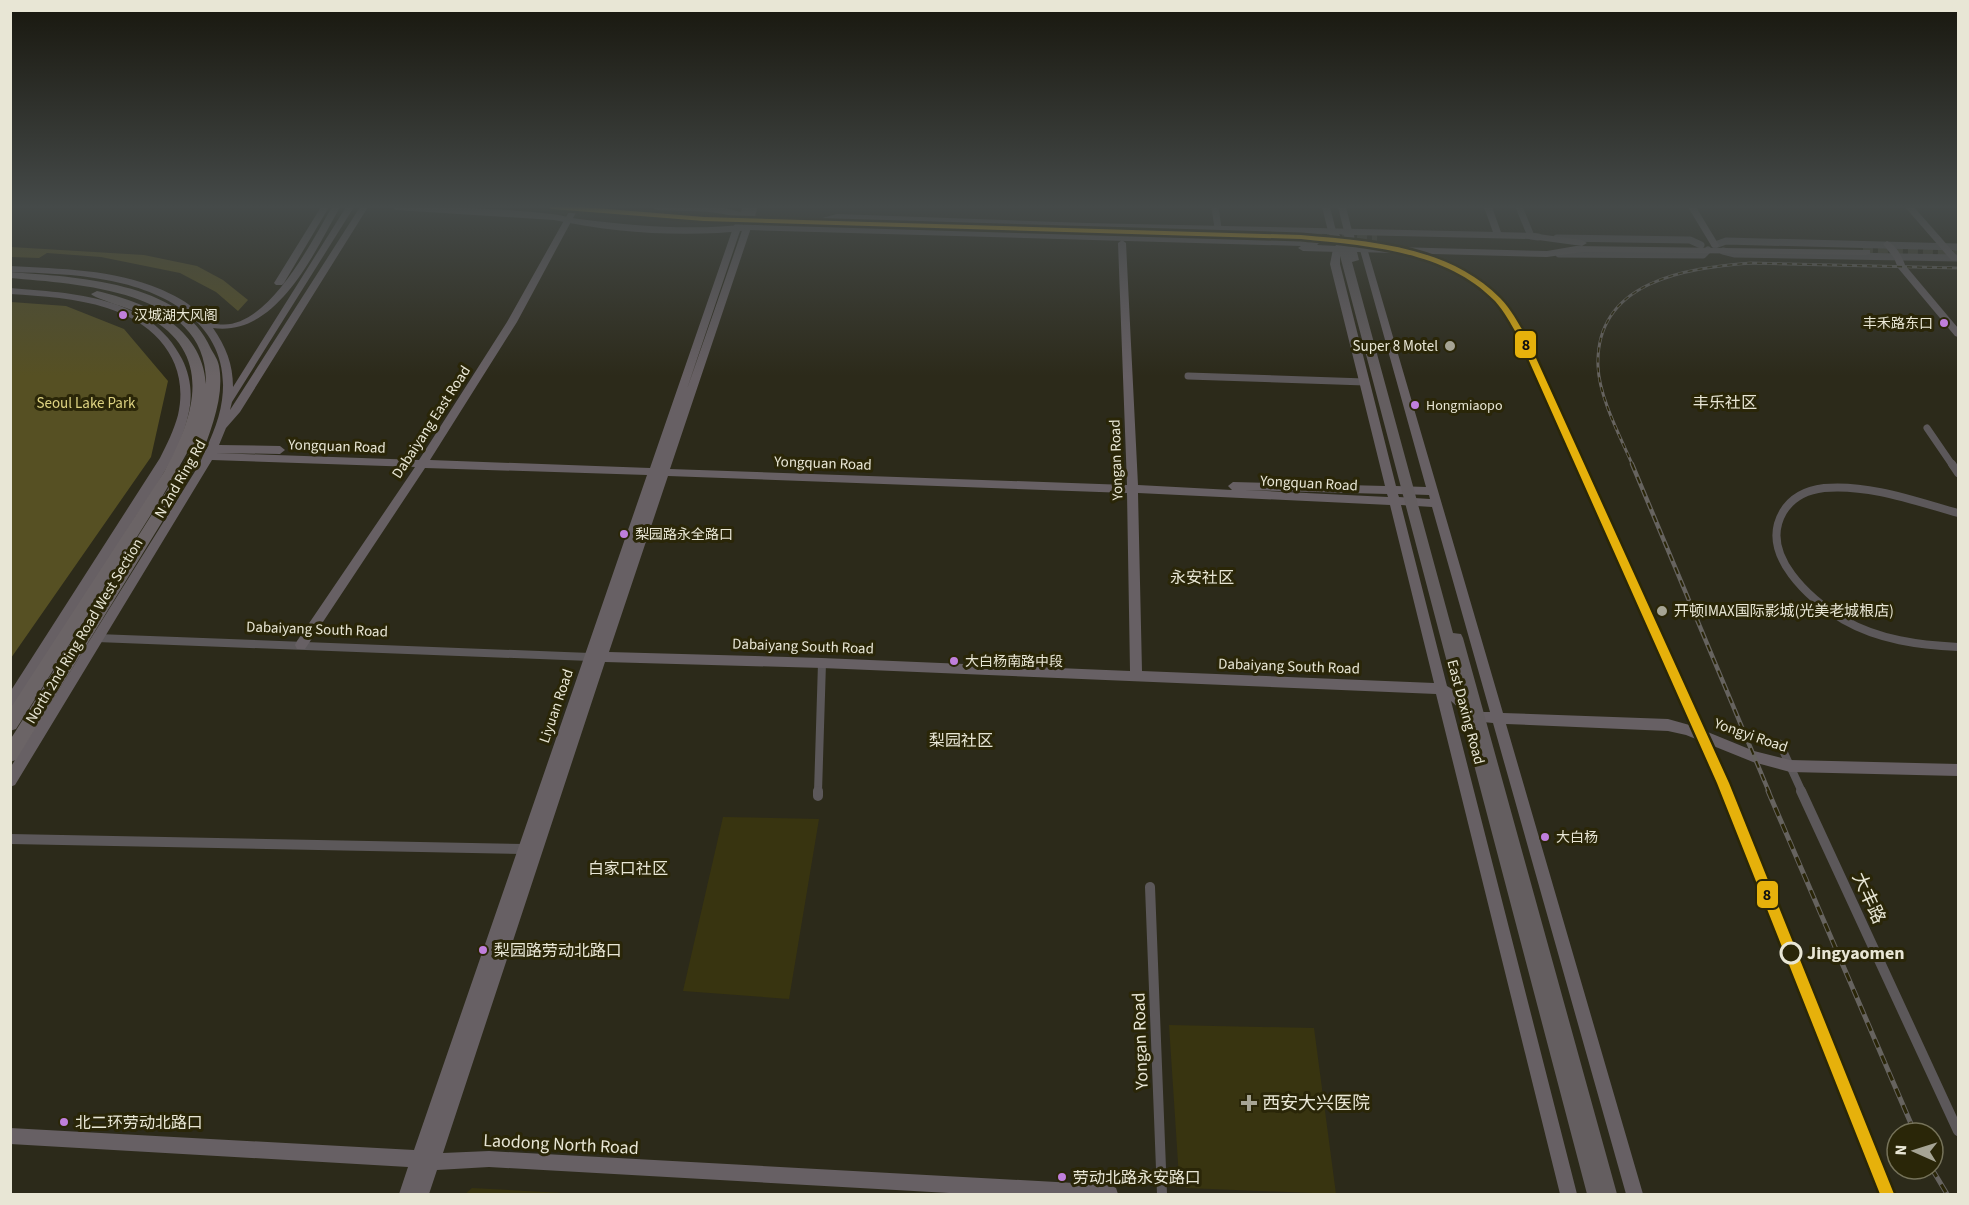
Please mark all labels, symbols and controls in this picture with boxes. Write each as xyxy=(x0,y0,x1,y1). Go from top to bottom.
place label: 汉城湖大风阁 xyxy=(134,306,218,326)
marker: 汉城湖大风阁 xyxy=(117,309,129,321)
place label: 丰禾路东口 xyxy=(1863,314,1933,334)
marker: 丰禾路东口 xyxy=(1938,317,1950,329)
line badge: 8 xyxy=(1514,330,1537,359)
text: 8 xyxy=(1522,334,1530,356)
place label: Super 8 Motel xyxy=(1353,336,1438,357)
marker: Super 8 Motel xyxy=(1443,339,1457,353)
street label: Dabaiyang East Road xyxy=(387,362,476,483)
district label: 丰乐社区 xyxy=(1693,392,1757,414)
park label: Seoul Lake Park xyxy=(36,393,136,414)
place label: Hongmiaopo xyxy=(1426,396,1502,416)
marker: Hongmiaopo xyxy=(1409,399,1421,411)
street label: Yongan Road xyxy=(1105,419,1128,502)
street label: Yongquan Road xyxy=(287,434,386,459)
street label: N 2nd Ring Rd xyxy=(149,436,211,522)
street label: Yongquan Road xyxy=(773,451,872,476)
street label: Yongquan Road xyxy=(1259,470,1358,497)
place label: 梨园路永全路口 xyxy=(635,525,733,545)
marker: 梨园路永全路口 xyxy=(618,528,630,540)
street label: North 2nd Ring Road West Section xyxy=(21,535,148,728)
district label: 永安社区 xyxy=(1170,567,1234,589)
place label: 开顿IMAX国际影城(光美老城根店) xyxy=(1674,601,1894,622)
marker: 开顿IMAX国际影城(光美老城根店) xyxy=(1655,604,1669,618)
street label: Dabaiyang South Road xyxy=(246,617,388,642)
street label: Dabaiyang South Road xyxy=(732,634,874,659)
place label: 大白杨南路中段 xyxy=(965,652,1063,672)
street label: Dabaiyang South Road xyxy=(1218,654,1360,679)
marker: 大白杨南路中段 xyxy=(948,655,960,667)
street label: East Daxing Road xyxy=(1441,657,1490,767)
street label: Liyuan Road xyxy=(534,666,579,746)
street label: Yongyi Road xyxy=(1710,713,1790,758)
district label: 梨园社区 xyxy=(929,730,993,752)
place label: 大白杨 xyxy=(1556,828,1598,848)
marker: 大白杨 xyxy=(1539,831,1551,843)
district label: 白家口社区 xyxy=(588,858,668,880)
street label: 大丰路 xyxy=(1846,868,1891,928)
line badge: 8 xyxy=(1756,880,1779,909)
text: 8 xyxy=(1763,884,1771,906)
place label: 梨园路劳动北路口 xyxy=(494,940,622,962)
place label: Jingyaomen xyxy=(1807,941,1905,966)
marker: Jingyaomen xyxy=(1780,942,1802,964)
marker: 梨园路劳动北路口 xyxy=(477,944,489,956)
street label: Yongan Road xyxy=(1126,992,1155,1091)
place label: 西安大兴医院 xyxy=(1262,1091,1370,1116)
marker: 西安大兴医院 xyxy=(1240,1094,1258,1112)
place label: 北二环劳动北路口 xyxy=(75,1112,203,1134)
marker: 北二环劳动北路口 xyxy=(58,1116,70,1128)
north arrow xyxy=(1885,1121,1945,1181)
street label: Laodong North Road xyxy=(483,1128,639,1161)
text: N xyxy=(1890,1144,1912,1156)
place label: 劳动北路永安路口 xyxy=(1073,1167,1201,1189)
marker: 劳动北路永安路口 xyxy=(1056,1171,1068,1183)

